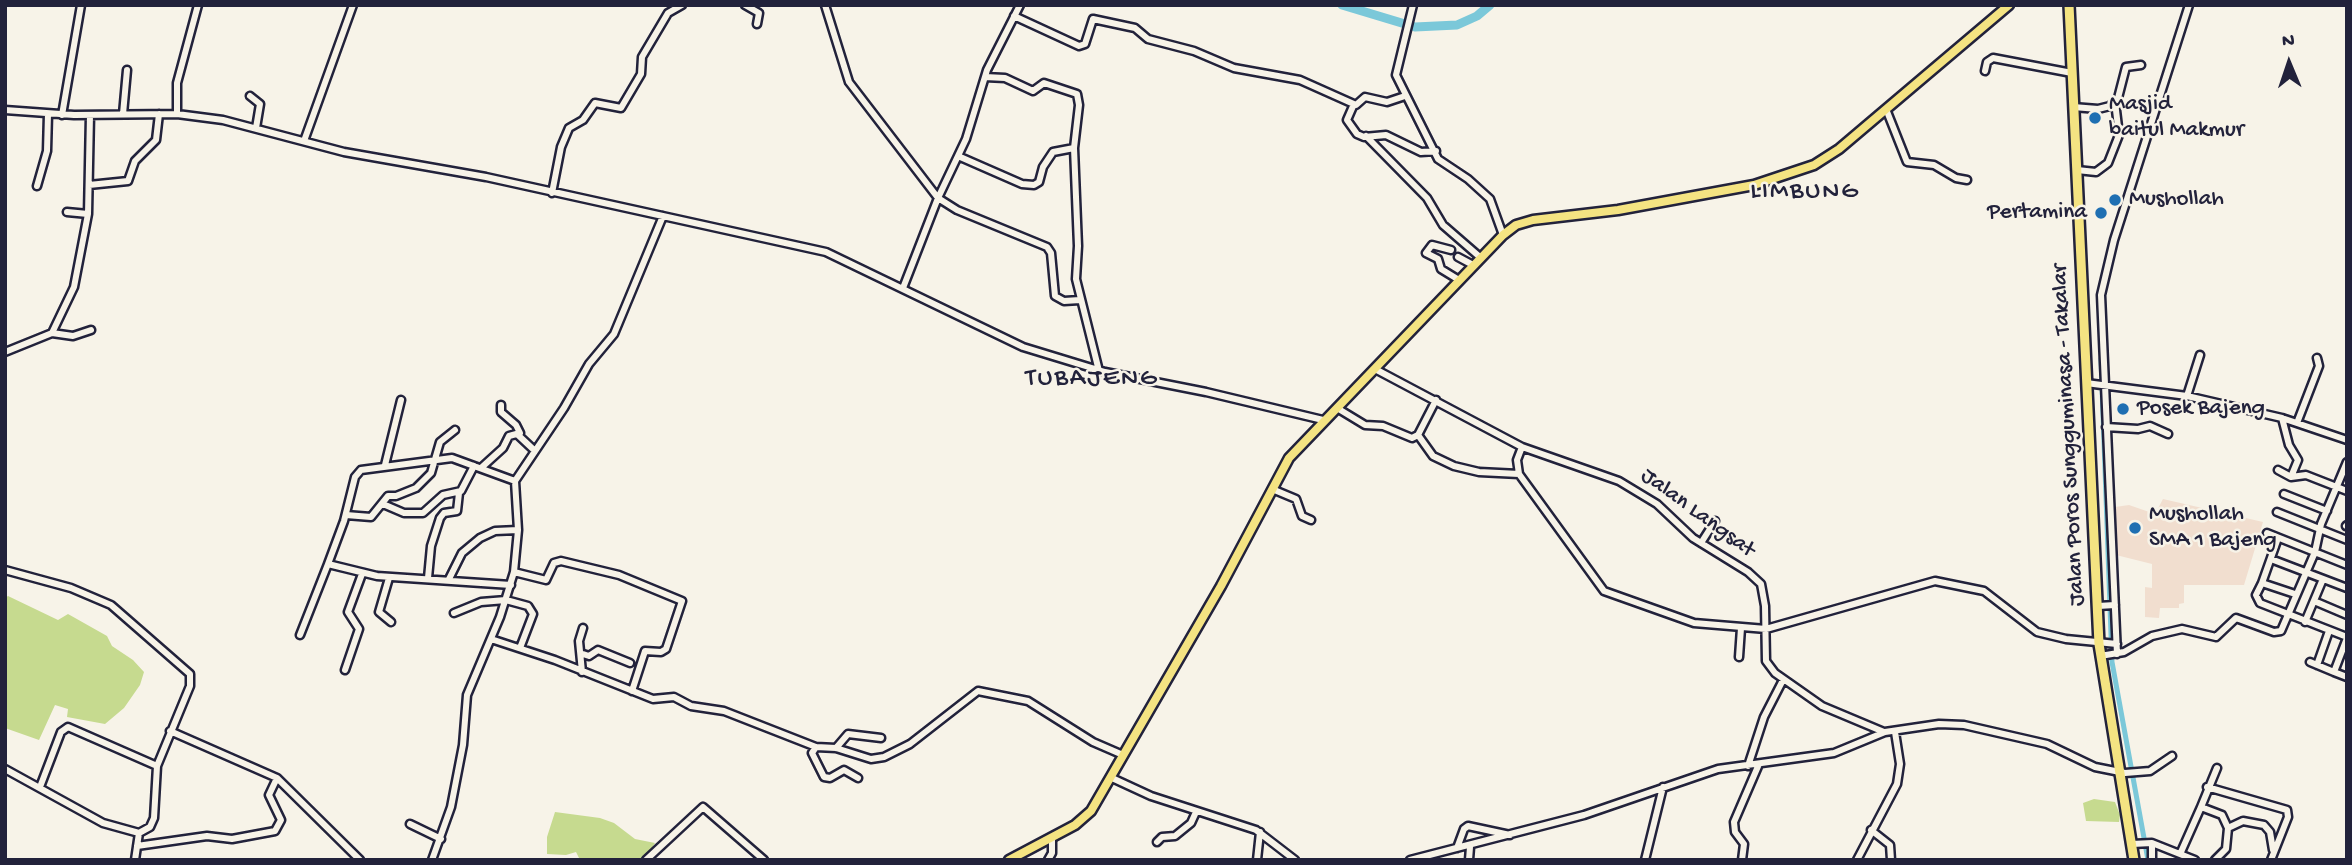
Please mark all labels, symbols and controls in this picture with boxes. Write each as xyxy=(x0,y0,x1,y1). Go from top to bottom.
north arrow xyxy=(2254,28,2324,98)
text: N xyxy=(2282,30,2295,53)
place label: Masjid baitul Makmur xyxy=(2109,91,2244,145)
marker: Masjid baitul Makmur xyxy=(2087,110,2103,126)
district label: LIMBUNG xyxy=(1751,177,1859,209)
place label: Mushollah xyxy=(2129,186,2224,214)
marker: Mushollah xyxy=(2107,192,2123,208)
place label: Pertamina xyxy=(1987,199,2087,227)
marker: Pertamina xyxy=(2093,205,2109,221)
street label: Jalan Poros Sungguminasa - Takalar xyxy=(2047,263,2093,607)
district label: TUBAJENG xyxy=(1027,364,1157,396)
place label: Posek Bajeng xyxy=(2137,395,2265,423)
marker: Posek Bajeng xyxy=(2115,401,2131,417)
street label: Jalan Langsat xyxy=(1634,463,1760,565)
place label: Mushollah SMA 1 Bajeng xyxy=(2149,501,2276,555)
marker: Mushollah SMA 1 Bajeng xyxy=(2127,520,2143,536)

